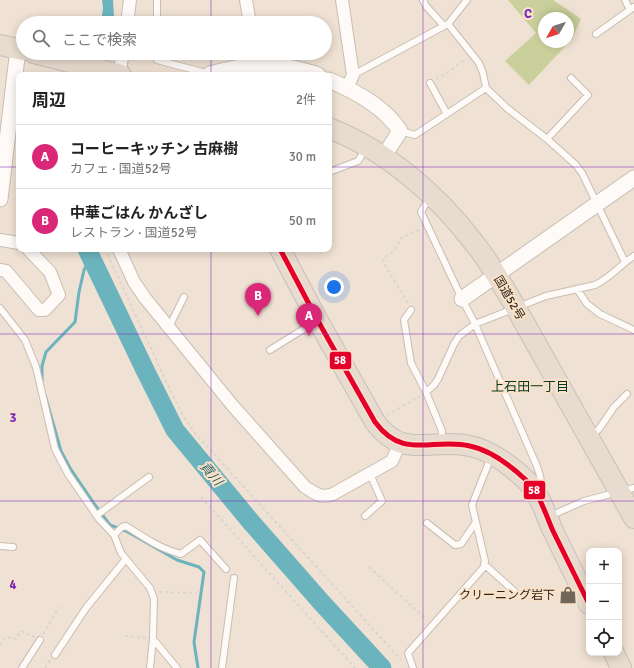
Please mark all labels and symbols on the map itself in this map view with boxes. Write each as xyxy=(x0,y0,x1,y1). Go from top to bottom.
text: C xyxy=(524,6,532,22)
north arrow xyxy=(538,12,574,48)
street label: 国道52号 xyxy=(490,273,528,323)
your location xyxy=(324,277,344,297)
pin: B xyxy=(245,283,271,316)
pin: A xyxy=(296,303,322,336)
line badge: 58 xyxy=(329,351,352,370)
text: 58 xyxy=(334,354,346,367)
district label: 上石田一丁目 xyxy=(491,379,569,395)
text: 3 xyxy=(9,410,17,426)
water label: 貢川 xyxy=(197,459,227,491)
line badge: 58 xyxy=(523,480,546,500)
text: 58 xyxy=(528,484,540,497)
text: 4 xyxy=(9,577,17,593)
shop icon: クリーニング岩下 xyxy=(558,585,578,605)
place label: クリーニング岩下 xyxy=(459,588,555,603)

